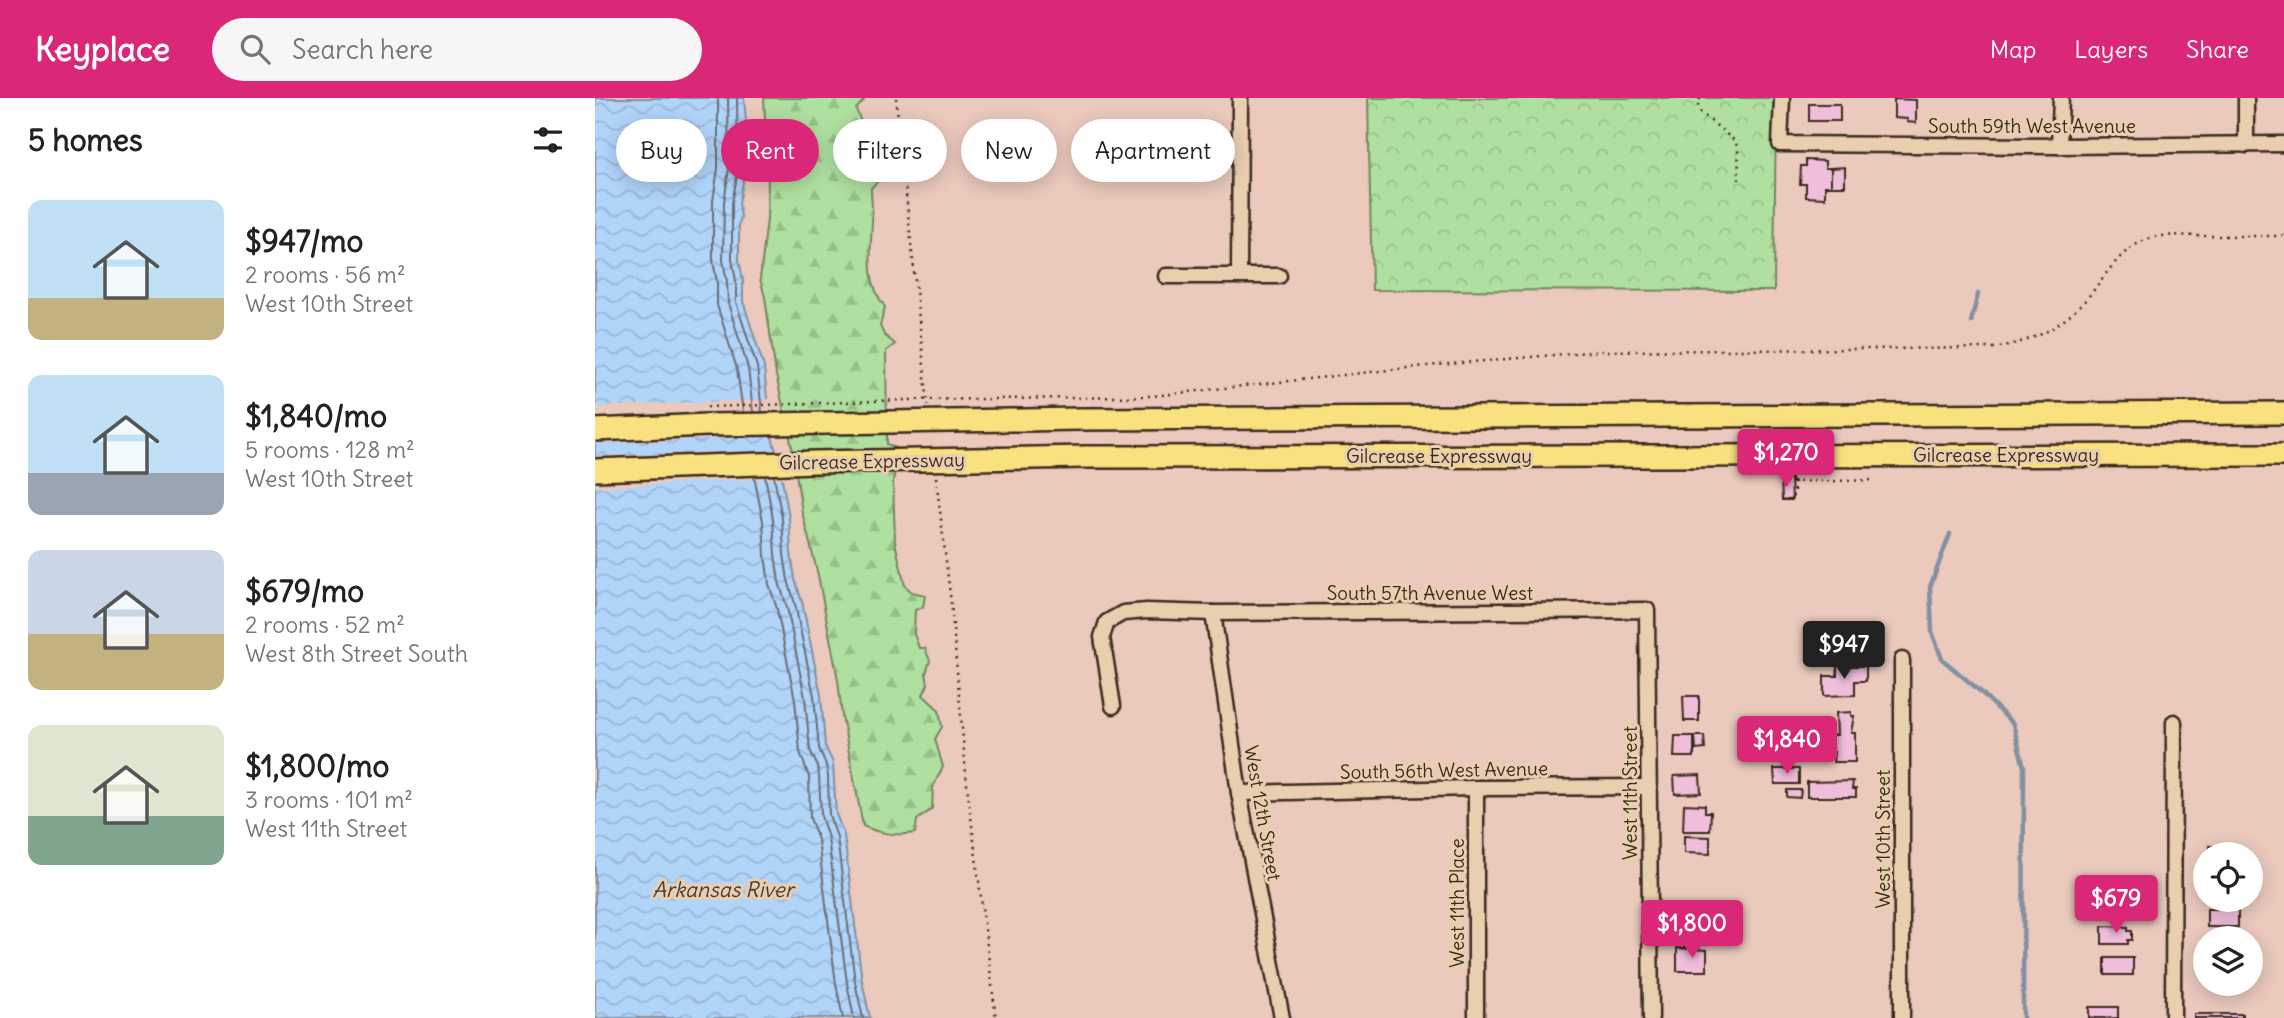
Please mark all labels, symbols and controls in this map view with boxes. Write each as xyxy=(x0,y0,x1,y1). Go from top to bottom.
search box xyxy=(212,18,702,81)
text: Keyplace xyxy=(35,28,170,70)
icon: search xyxy=(236,30,274,68)
text: Search here xyxy=(292,33,433,66)
text: Map xyxy=(1990,34,2036,64)
text: Layers xyxy=(2074,34,2148,64)
text: Share xyxy=(2186,34,2249,64)
street label: South 59th West Avenue xyxy=(1928,114,2136,138)
chip: Buy xyxy=(616,119,707,182)
chip: Rent xyxy=(721,119,819,182)
chip: Filters xyxy=(833,119,947,182)
chip: New xyxy=(961,119,1057,182)
chip: Apartment xyxy=(1071,119,1235,182)
text: 5 homes xyxy=(28,121,143,159)
icon: filters xyxy=(529,121,567,159)
text: $947/mo xyxy=(245,222,363,260)
icon: home xyxy=(84,228,168,312)
text: 2 rooms · 56 m² xyxy=(245,260,406,289)
text: West 10th Street xyxy=(245,289,413,318)
text: $1,840/mo xyxy=(245,397,387,435)
icon: home xyxy=(84,403,168,487)
pin: $1,270 xyxy=(1729,430,1843,489)
text: 5 rooms · 128 m² xyxy=(245,435,415,464)
text: $1,270 xyxy=(1753,437,1819,466)
street label: Gilcrease Expressway xyxy=(1913,443,2099,467)
street label: Gilcrease Expressway xyxy=(1346,444,1532,468)
street label: Gilcrease Expressway xyxy=(779,447,965,475)
text: West 10th Street xyxy=(245,464,413,493)
text: $679/mo xyxy=(245,572,364,610)
icon: home xyxy=(84,578,168,662)
street label: South 57th Avenue West xyxy=(1327,581,1533,605)
text: 2 rooms · 52 m² xyxy=(245,610,405,639)
pin: $947 xyxy=(1803,622,1885,681)
text: $947 xyxy=(1819,629,1869,658)
text: West 8th Street South xyxy=(245,639,468,668)
pin: $1,840 xyxy=(1730,716,1844,776)
text: $1,840 xyxy=(1753,724,1821,753)
street label: West 11th Street xyxy=(1618,726,1642,860)
street label: West 12th Street xyxy=(1239,743,1287,883)
text: $1,800/mo xyxy=(245,747,389,785)
icon: home xyxy=(84,753,168,837)
street label: South 56th West Avenue xyxy=(1340,756,1548,784)
street label: West 10th Street xyxy=(1871,769,1895,909)
text: 3 rooms · 101 m² xyxy=(245,785,413,814)
text: West 11th Street xyxy=(245,814,407,843)
street label: West 11th Place xyxy=(1445,838,1469,968)
map controls xyxy=(2193,842,2263,996)
button: locate xyxy=(2193,842,2263,912)
water label: Arkansas River xyxy=(653,876,796,903)
pin: $679 xyxy=(2075,876,2157,935)
text: $679 xyxy=(2091,883,2141,912)
pin: $1,800 xyxy=(1635,900,1749,960)
text: $1,800 xyxy=(1657,908,1727,937)
button: layers xyxy=(2193,926,2263,996)

